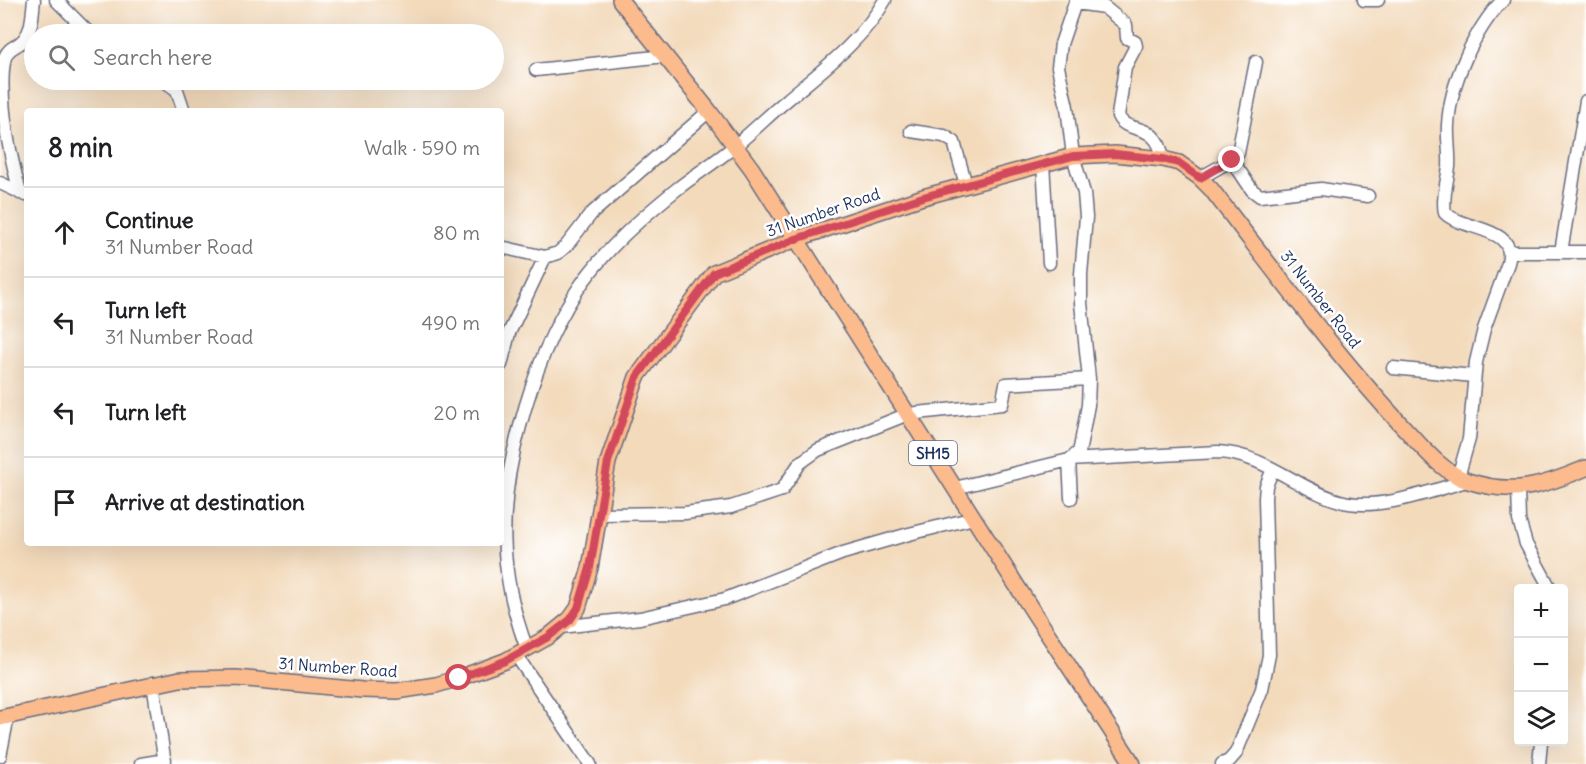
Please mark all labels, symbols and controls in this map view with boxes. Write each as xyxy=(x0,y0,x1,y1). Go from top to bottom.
search box xyxy=(24,24,504,90)
icon: search xyxy=(45,41,78,74)
text: Search here xyxy=(93,43,212,71)
text: 8 min xyxy=(48,131,113,164)
text: Walk · 590 m xyxy=(364,135,480,160)
route end xyxy=(1218,146,1244,172)
street label: 31 Number Road xyxy=(764,183,882,241)
text: Continue xyxy=(105,206,194,234)
icon: ahead xyxy=(48,216,81,249)
text: 80 m xyxy=(433,220,480,245)
text: 31 Number Road xyxy=(105,234,253,259)
street label: 31 Number Road xyxy=(1277,246,1365,352)
text: Turn left xyxy=(105,296,186,324)
icon: left xyxy=(48,306,81,339)
text: 490 m xyxy=(421,310,480,335)
text: 31 Number Road xyxy=(105,324,253,349)
icon: left xyxy=(48,396,81,429)
text: Turn left xyxy=(105,398,186,426)
text: 20 m xyxy=(434,400,480,425)
road number: SH15 xyxy=(909,441,957,465)
icon: arrive xyxy=(48,486,81,519)
text: Arrive at destination xyxy=(105,488,305,516)
map controls xyxy=(1514,584,1568,746)
button: + xyxy=(1514,584,1568,638)
button: − xyxy=(1514,638,1568,692)
street label: 31 Number Road xyxy=(278,653,398,681)
route start xyxy=(445,664,471,690)
button: layers xyxy=(1514,692,1568,746)

